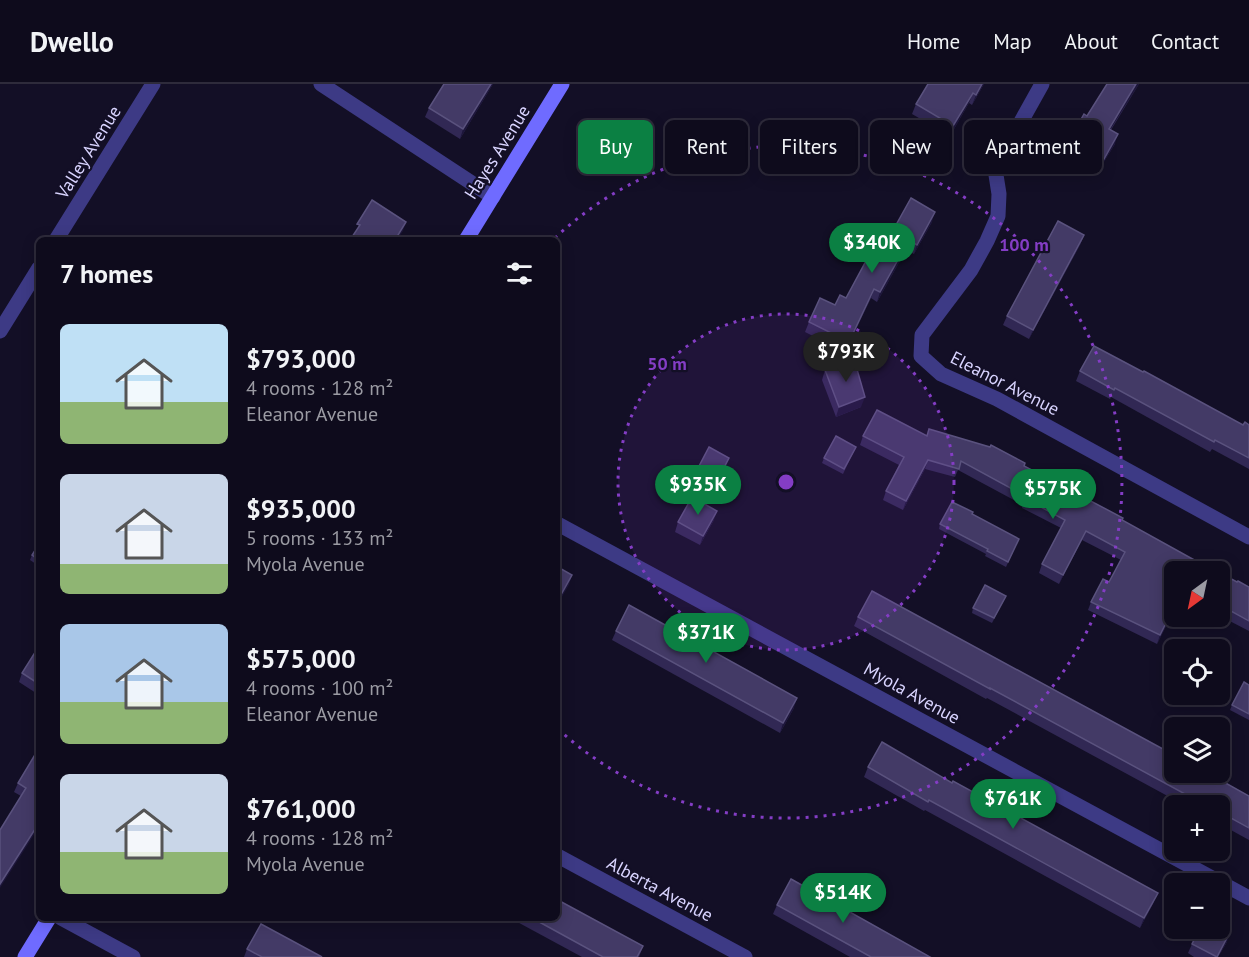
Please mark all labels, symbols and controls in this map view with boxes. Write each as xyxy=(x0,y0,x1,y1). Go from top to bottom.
text: Dwello xyxy=(30,23,114,60)
text: Home xyxy=(907,28,960,55)
text: Map xyxy=(993,28,1032,55)
text: About xyxy=(1065,28,1118,55)
text: Contact xyxy=(1151,28,1219,55)
street label: Valley Avenue xyxy=(50,101,126,204)
street label: Hayes Avenue xyxy=(459,101,535,203)
chip: Buy xyxy=(578,120,653,174)
chip: Rent xyxy=(665,120,748,174)
chip: Filters xyxy=(760,120,858,174)
chip: New xyxy=(870,120,952,174)
chip: Apartment xyxy=(964,120,1102,174)
pin: $340K xyxy=(830,223,914,274)
text: $340K xyxy=(843,229,901,255)
text: 100 m xyxy=(999,233,1049,256)
text: 7 homes xyxy=(60,257,153,290)
icon: filters xyxy=(503,257,536,290)
pin: $793K xyxy=(804,332,888,383)
text: $793K xyxy=(817,338,875,364)
text: $793,000 xyxy=(246,342,356,375)
street label: Eleanor Avenue xyxy=(947,346,1063,420)
icon: home xyxy=(108,348,180,420)
text: 50 m xyxy=(647,352,687,375)
text: 4 rooms · 128 m² xyxy=(246,375,393,401)
text: Eleanor Avenue xyxy=(246,401,378,427)
pin: $935K xyxy=(656,465,740,516)
pin: $575K xyxy=(1011,469,1095,520)
text: $935K xyxy=(669,471,727,497)
centre of rings xyxy=(776,472,796,492)
text: $575K xyxy=(1024,475,1082,501)
text: $935,000 xyxy=(246,492,356,525)
icon: home xyxy=(108,498,180,570)
text: 5 rooms · 133 m² xyxy=(246,525,393,551)
text: Myola Avenue xyxy=(246,551,365,577)
north arrow xyxy=(1164,561,1230,627)
map controls xyxy=(1164,561,1230,939)
pin: $371K xyxy=(664,613,748,664)
text: $371K xyxy=(677,619,735,645)
button: locate xyxy=(1164,639,1230,705)
text: $575,000 xyxy=(246,642,356,675)
icon: home xyxy=(108,648,180,720)
street label: Myola Avenue xyxy=(860,657,964,729)
text: 4 rooms · 100 m² xyxy=(246,675,393,701)
text: Eleanor Avenue xyxy=(246,701,378,727)
button: layers xyxy=(1164,717,1230,783)
pin: $761K xyxy=(971,779,1055,830)
text: $761K xyxy=(984,785,1042,811)
text: $761,000 xyxy=(246,792,356,825)
button: + xyxy=(1164,795,1230,861)
icon: home xyxy=(108,798,180,870)
text: 4 rooms · 128 m² xyxy=(246,825,393,851)
text: Myola Avenue xyxy=(246,851,365,877)
street label: Alberta Avenue xyxy=(603,851,717,927)
pin: $514K xyxy=(801,873,885,924)
button: − xyxy=(1164,873,1230,939)
text: $514K xyxy=(814,879,872,905)

